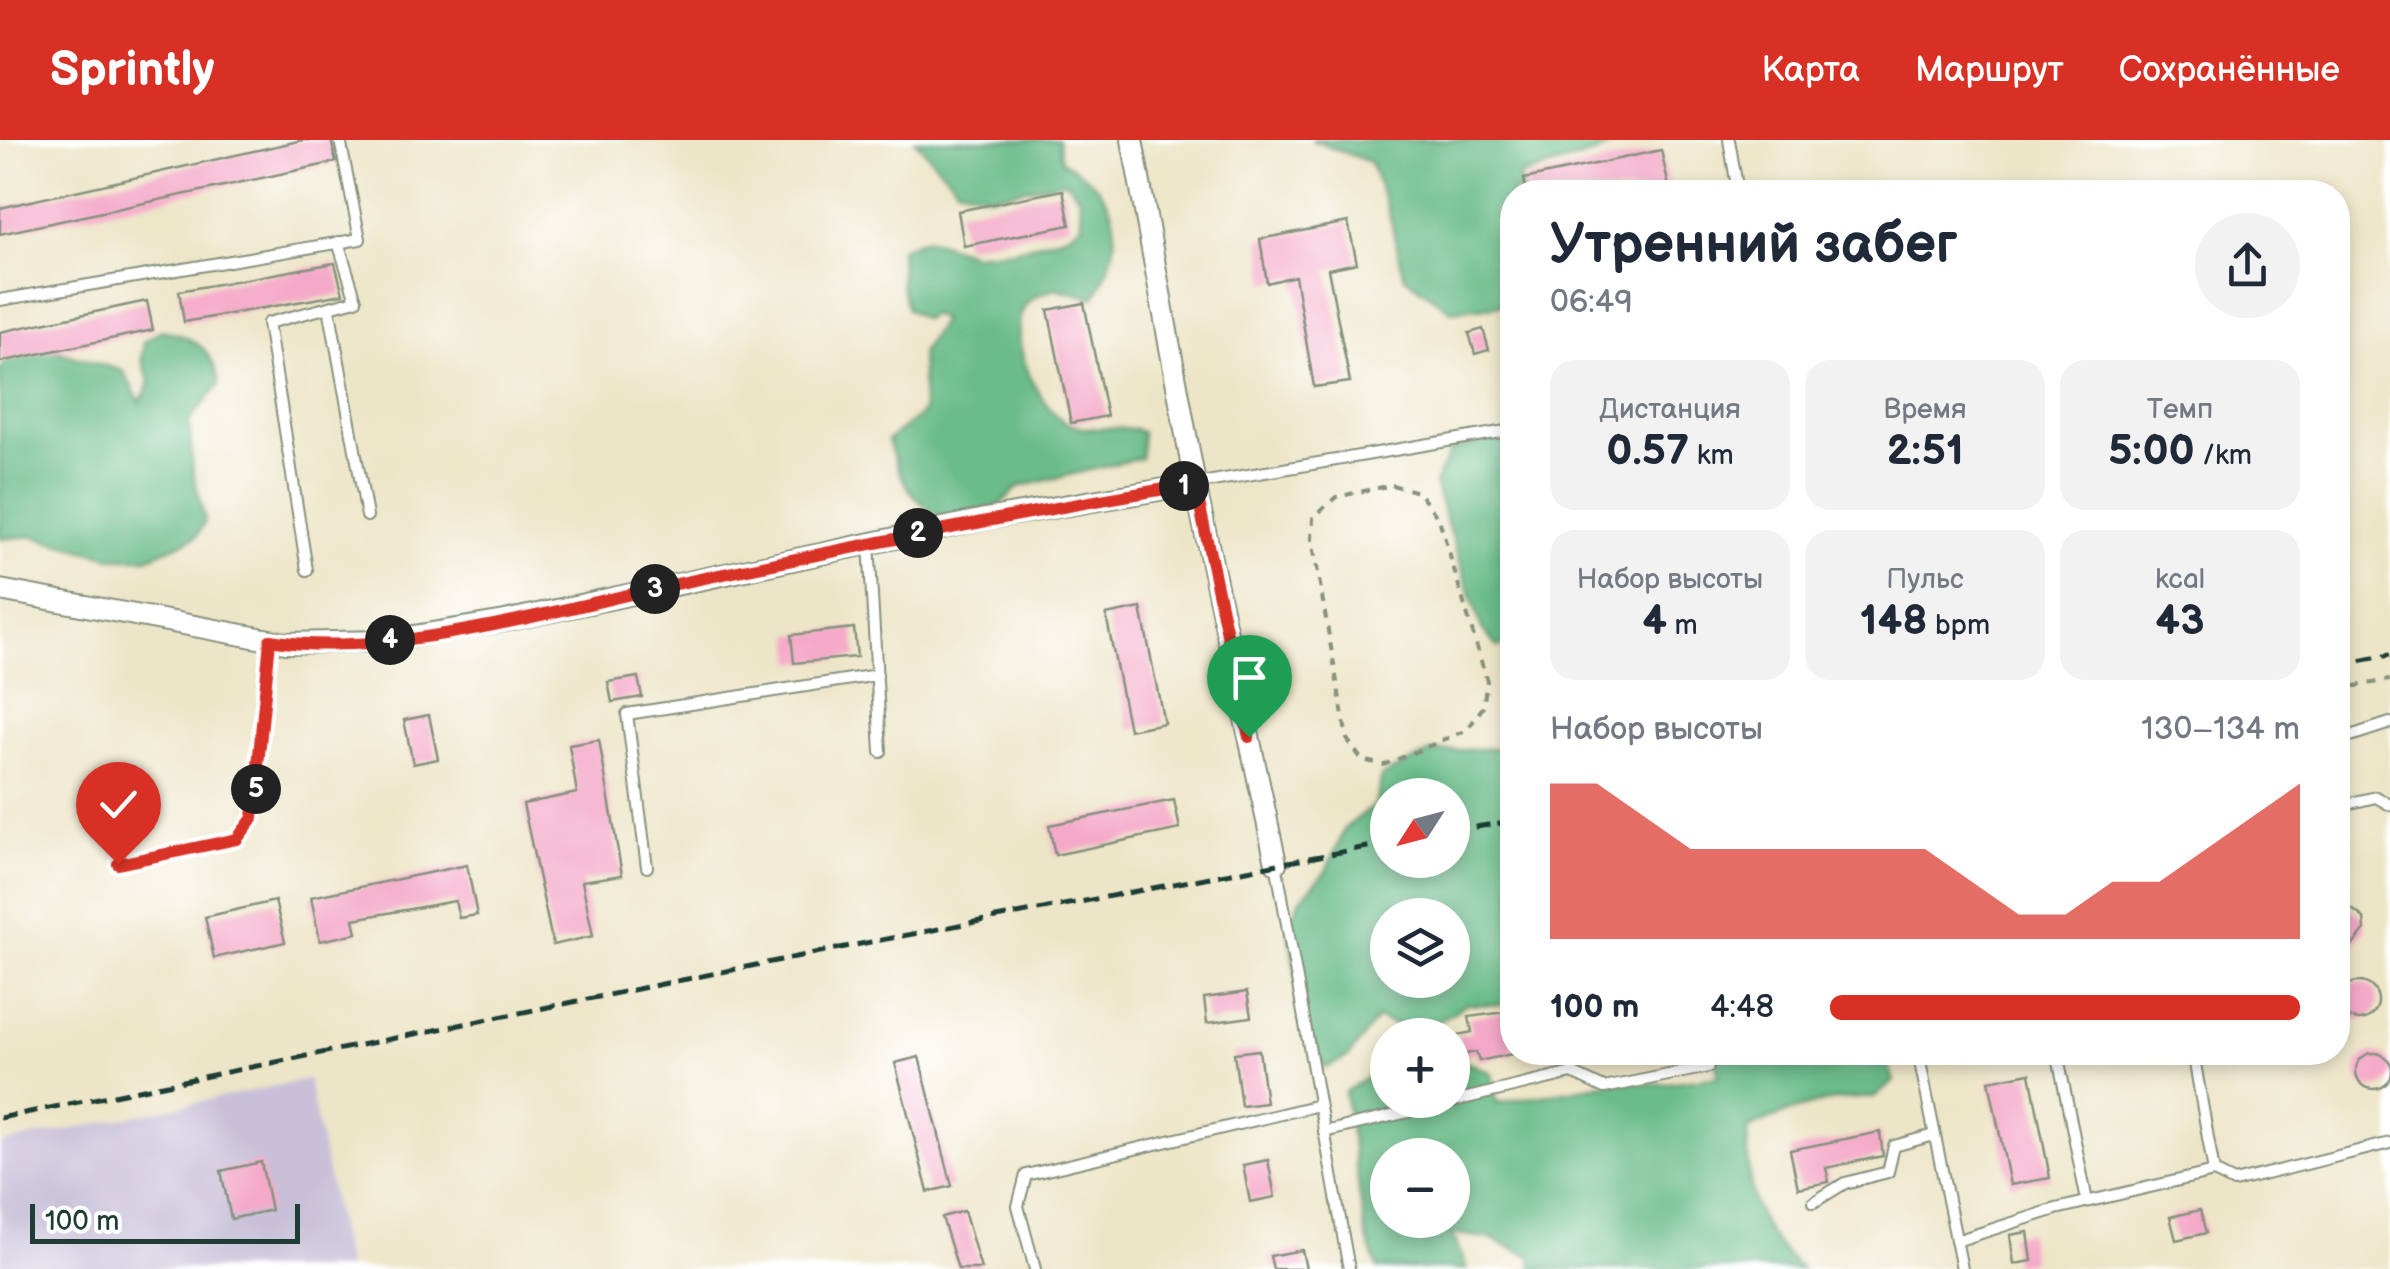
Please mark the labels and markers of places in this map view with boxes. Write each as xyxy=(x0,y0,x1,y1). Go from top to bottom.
pin: 1 xyxy=(1159,461,1209,511)
pin: 2 xyxy=(893,508,943,558)
pin: 3 xyxy=(630,564,680,614)
pin: 4 xyxy=(365,615,415,665)
pin xyxy=(1207,635,1292,738)
pin xyxy=(76,762,161,865)
pin: 5 xyxy=(231,764,281,814)

